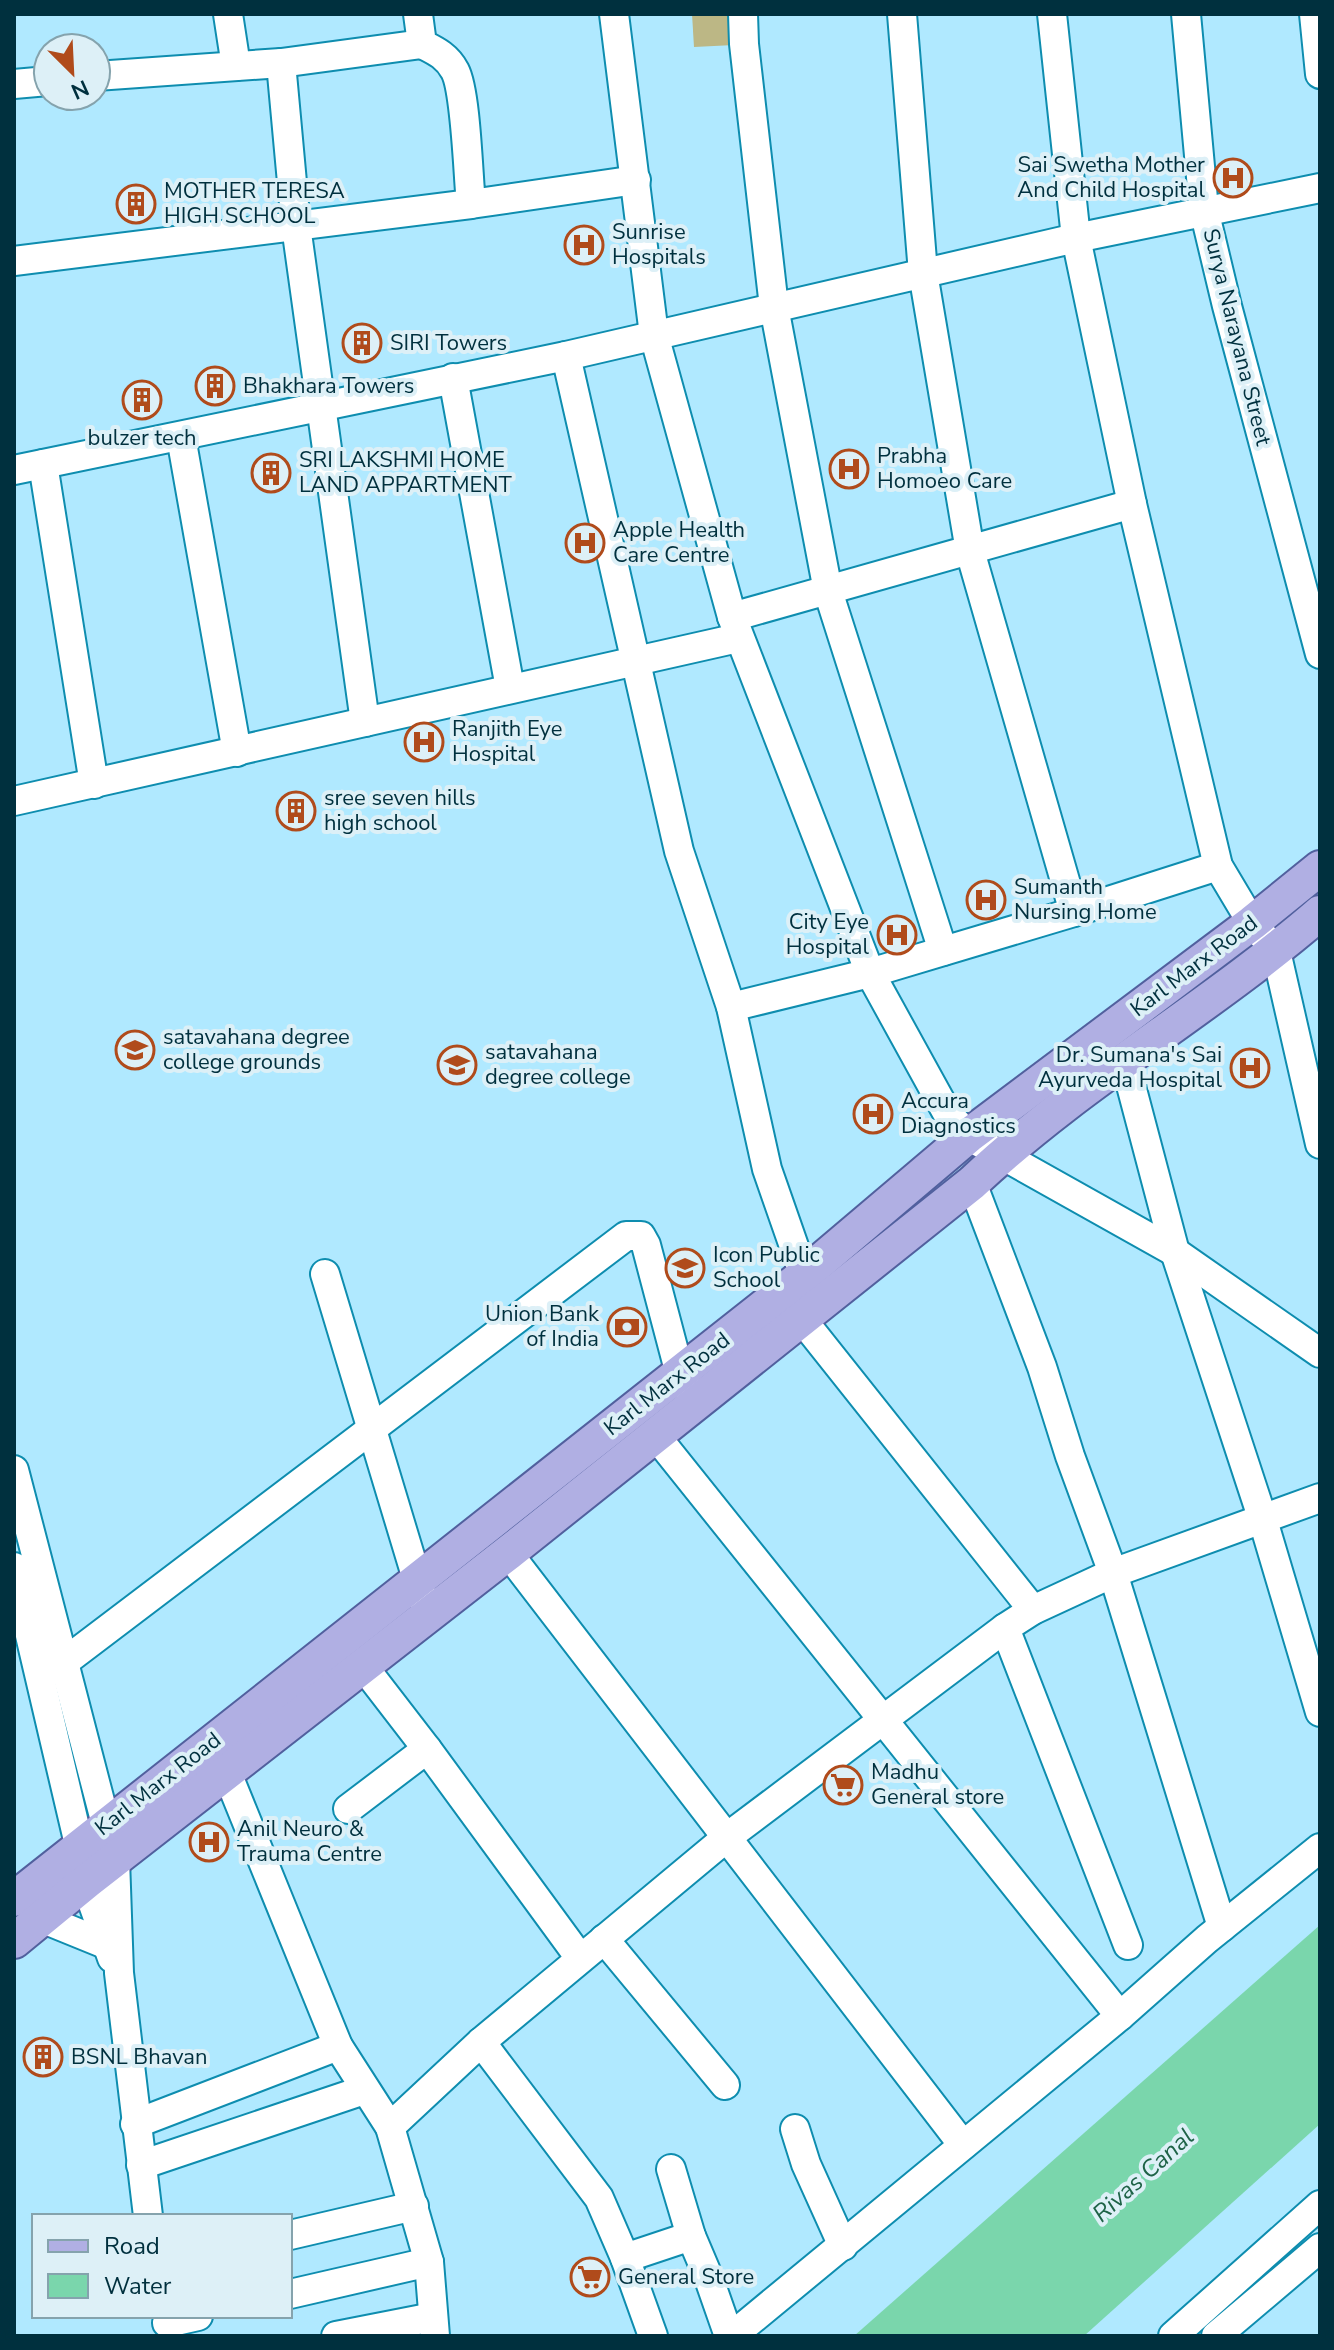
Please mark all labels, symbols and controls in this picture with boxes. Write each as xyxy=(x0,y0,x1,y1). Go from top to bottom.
north arrow xyxy=(32,32,112,112)
text: N xyxy=(66,72,93,106)
place label: Sai Swetha Mother And Child Hospital xyxy=(1017,150,1205,205)
hospital icon: Sai Swetha Mother And Child Hospital xyxy=(1212,157,1254,199)
place label: MOTHER TERESA HIGH SCHOOL xyxy=(164,176,345,231)
building icon: MOTHER TERESA HIGH SCHOOL xyxy=(115,183,157,225)
place label: Sunrise Hospitals xyxy=(612,217,706,272)
hospital icon: Sunrise Hospitals xyxy=(563,224,605,266)
street label: Surya Narayana Street xyxy=(1196,225,1279,449)
building icon: SIRI Towers xyxy=(341,322,383,364)
place label: SIRI Towers xyxy=(390,328,507,358)
building icon: Bhakhara Towers xyxy=(194,365,236,407)
place label: Bhakhara Towers xyxy=(243,371,414,401)
building icon: bulzer tech xyxy=(121,379,163,421)
place label: bulzer tech xyxy=(88,423,196,453)
place label: Prabha Homoeo Care xyxy=(877,441,1012,496)
place label: SRI LAKSHMI HOME LAND APPARTMENT xyxy=(299,445,513,500)
hospital icon: Prabha Homoeo Care xyxy=(828,448,870,490)
building icon: SRI LAKSHMI HOME LAND APPARTMENT xyxy=(250,452,292,494)
place label: Apple Health Care Centre xyxy=(613,515,745,570)
hospital icon: Apple Health Care Centre xyxy=(564,522,606,564)
place label: Ranjith Eye Hospital xyxy=(452,714,562,769)
hospital icon: Ranjith Eye Hospital xyxy=(403,721,445,763)
place label: sree seven hills high school xyxy=(324,783,476,838)
building icon: sree seven hills high school xyxy=(275,790,317,832)
place label: Sumanth Nursing Home xyxy=(1014,872,1157,927)
hospital icon: Sumanth Nursing Home xyxy=(965,879,1007,921)
place label: City Eye Hospital xyxy=(786,907,869,962)
street label: Karl Marx Road xyxy=(1124,908,1264,1024)
hospital icon: City Eye Hospital xyxy=(876,914,918,956)
place label: satavahana degree college grounds xyxy=(163,1022,350,1077)
school or university icon: satavahana degree college grounds xyxy=(114,1029,156,1071)
place label: satavahana degree college xyxy=(485,1037,631,1092)
place label: Dr. Sumana's Sai Ayurveda Hospital xyxy=(1038,1040,1222,1095)
school or university icon: satavahana degree college xyxy=(436,1044,478,1086)
hospital icon: Dr. Sumana's Sai Ayurveda Hospital xyxy=(1229,1047,1271,1089)
place label: Accura Diagnostics xyxy=(901,1086,1016,1141)
hospital icon: Accura Diagnostics xyxy=(852,1093,894,1135)
place label: Icon Public School xyxy=(713,1240,820,1295)
school or university icon: Icon Public School xyxy=(664,1247,706,1289)
place label: Union Bank of India xyxy=(485,1299,600,1354)
bank icon: Union Bank of India xyxy=(606,1306,648,1348)
street label: Karl Marx Road xyxy=(598,1325,736,1443)
street label: Karl Marx Road xyxy=(89,1725,227,1843)
place label: Madhu General store xyxy=(871,1757,1004,1812)
supermarket icon: Madhu General store xyxy=(822,1764,864,1806)
place label: Anil Neuro & Trauma Centre xyxy=(237,1814,382,1869)
hospital icon: Anil Neuro & Trauma Centre xyxy=(188,1821,230,1863)
building icon: BSNL Bhavan xyxy=(22,2036,64,2078)
place label: BSNL Bhavan xyxy=(71,2042,207,2072)
water label: Rivas Canal xyxy=(1085,2121,1201,2229)
legend xyxy=(32,2214,292,2318)
text: Road xyxy=(104,2230,160,2262)
supermarket icon: General Store xyxy=(569,2256,611,2298)
place label: General Store xyxy=(618,2262,754,2292)
text: Water xyxy=(104,2270,172,2302)

